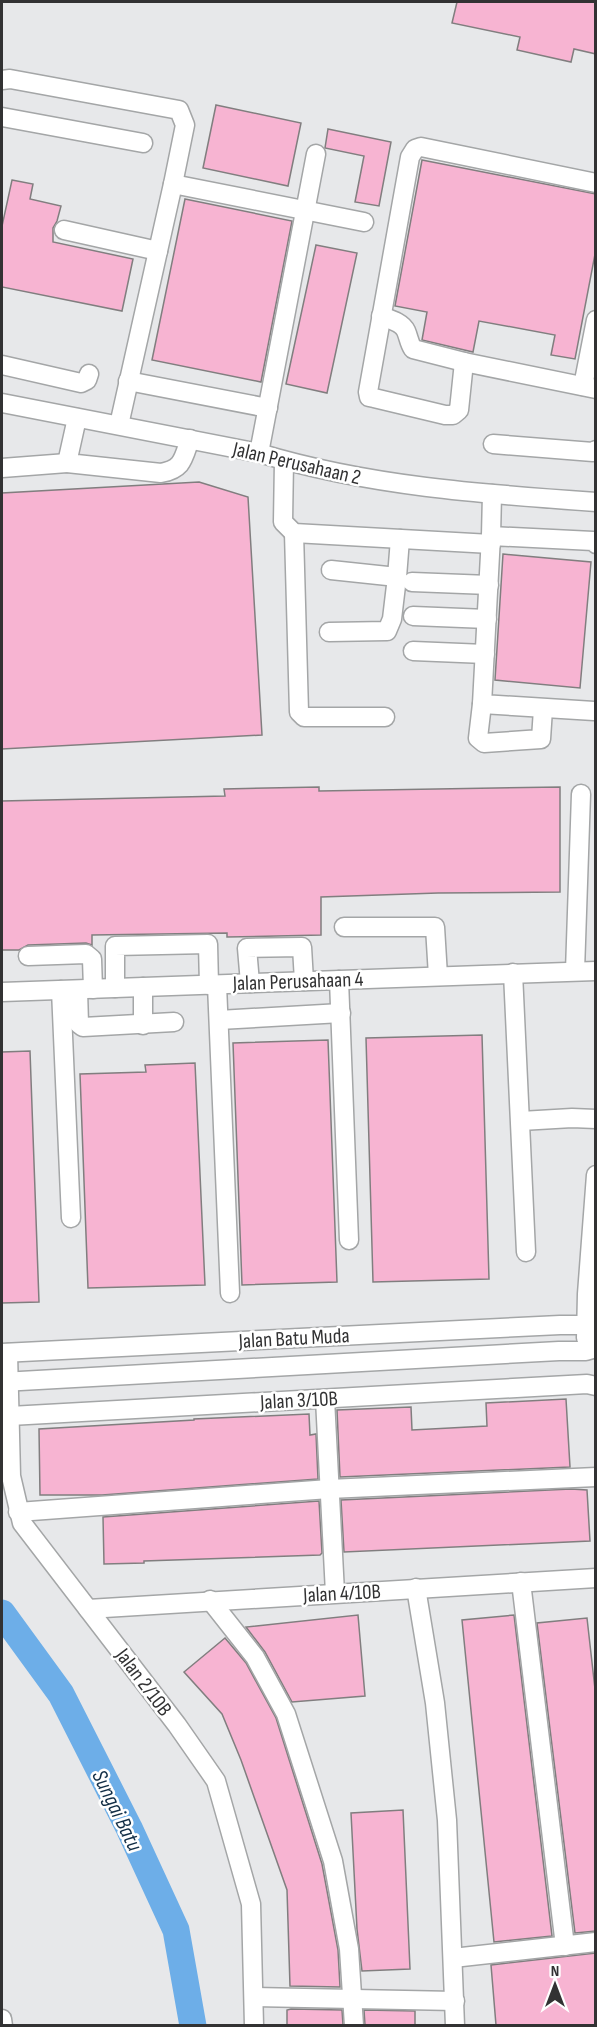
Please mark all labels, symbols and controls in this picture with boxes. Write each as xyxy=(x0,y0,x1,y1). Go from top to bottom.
street label: Jalan Perusahaan 2 xyxy=(230,436,363,490)
street label: Jalan Perusahaan 4 xyxy=(231,967,364,996)
street label: Jalan Batu Muda xyxy=(237,1323,350,1354)
street label: Jalan 3/10B xyxy=(259,1386,338,1415)
street label: Jalan 4/10B xyxy=(302,1579,381,1608)
street label: Jalan 2/10B xyxy=(110,1643,177,1721)
water label: Sungai Batu xyxy=(85,1766,148,1856)
north arrow xyxy=(525,1955,585,2015)
text: N xyxy=(551,1962,559,1981)

